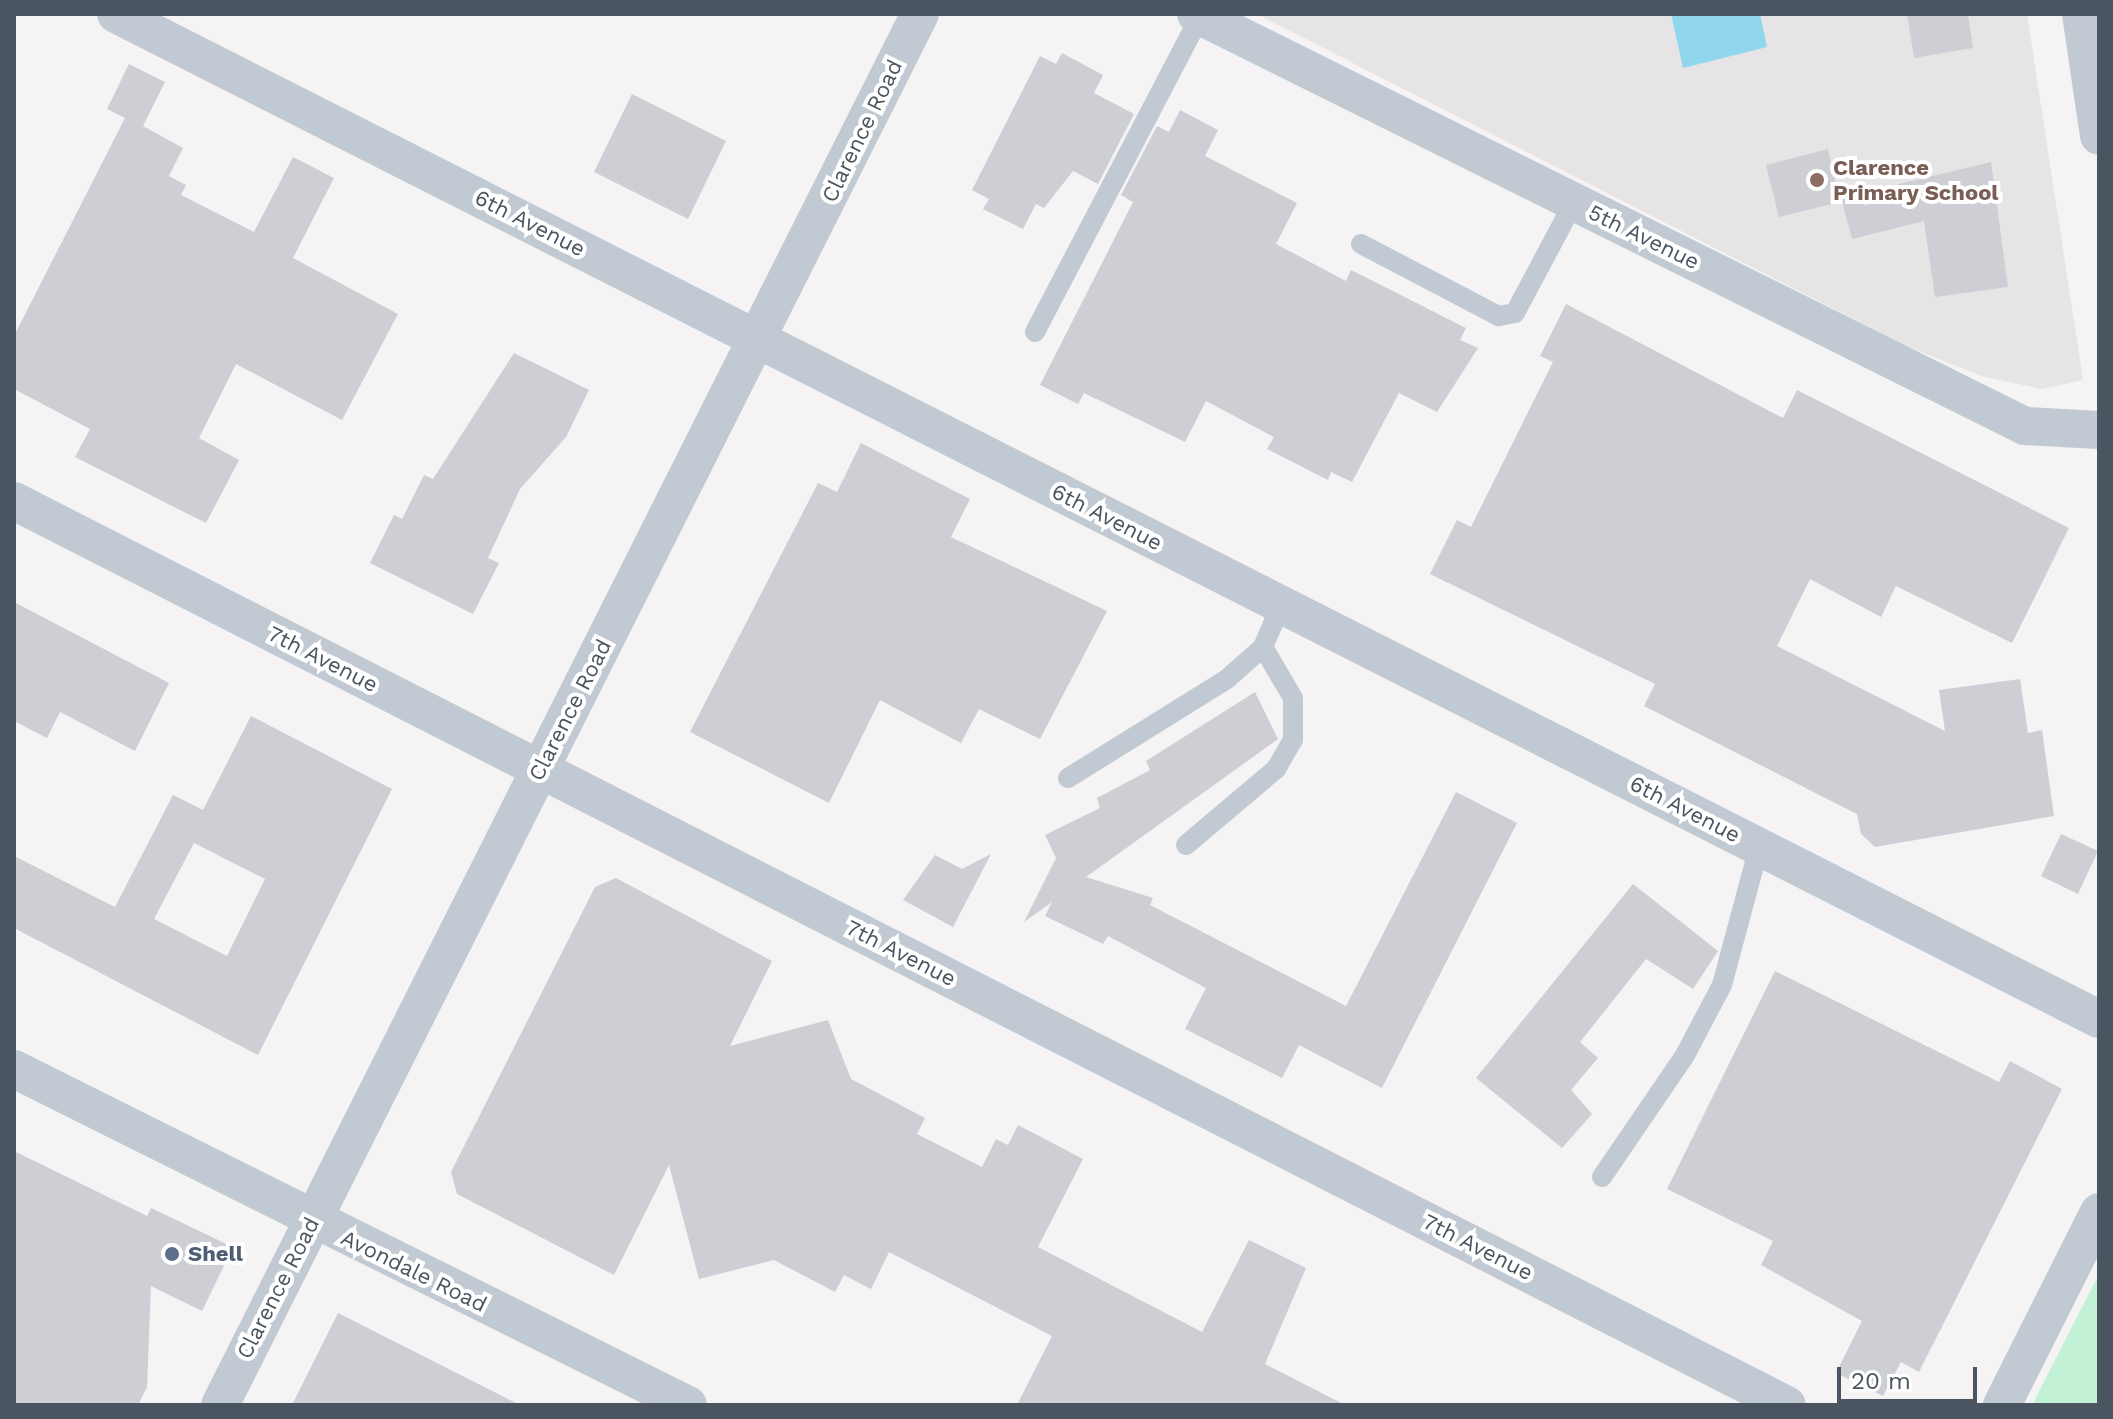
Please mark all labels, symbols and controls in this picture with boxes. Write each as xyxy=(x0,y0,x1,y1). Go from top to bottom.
street label: Clarence Road xyxy=(816,55,908,207)
place label: Clarence Primary School xyxy=(1833,154,1999,206)
marker: Clarence Primary School xyxy=(1808,171,1826,189)
street label: 6th Avenue xyxy=(470,184,590,262)
street label: 5th Avenue xyxy=(1584,199,1704,275)
street label: 6th Avenue xyxy=(1047,478,1167,556)
street label: 7th Avenue xyxy=(263,620,383,698)
street label: Clarence Road xyxy=(523,635,617,785)
street label: 6th Avenue xyxy=(1625,770,1745,848)
street label: 7th Avenue xyxy=(841,914,961,992)
street label: 7th Avenue xyxy=(1418,1208,1538,1286)
street label: Clarence Road xyxy=(231,1213,325,1363)
street label: Avondale Road xyxy=(337,1224,491,1318)
place label: Shell xyxy=(188,1241,243,1267)
marker: Shell xyxy=(163,1245,181,1263)
scale bar xyxy=(1841,1351,1981,1401)
text: 20 m xyxy=(1851,1367,1911,1395)

